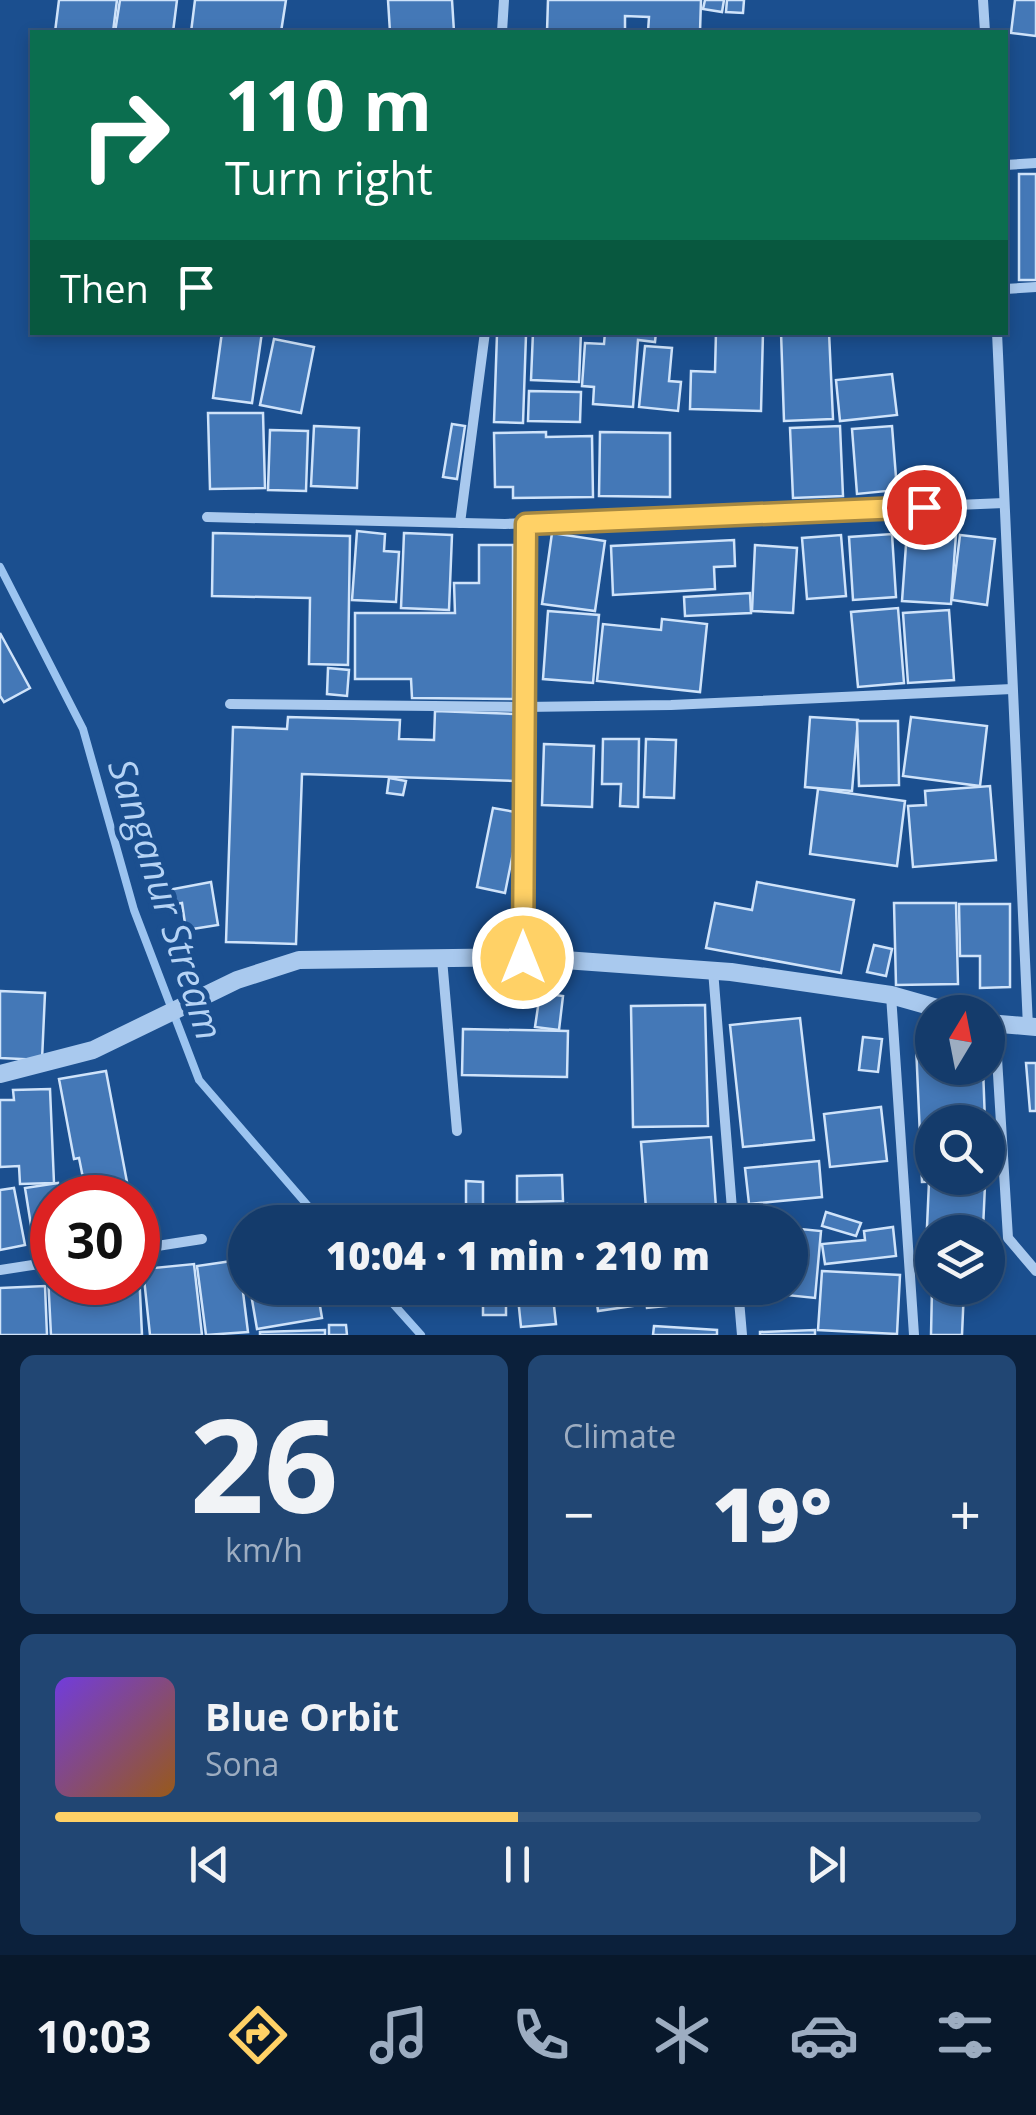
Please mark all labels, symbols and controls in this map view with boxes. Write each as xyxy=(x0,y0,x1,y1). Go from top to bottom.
text: 110 m xyxy=(225,56,432,152)
icon: right xyxy=(60,70,190,200)
text: Turn right xyxy=(225,147,433,208)
icon: arrive xyxy=(169,260,224,315)
text: Then xyxy=(60,262,149,314)
pin xyxy=(882,465,967,550)
icon: arrive xyxy=(897,480,952,535)
water label: Sanganur Stream xyxy=(97,752,237,1046)
position arrow xyxy=(471,906,575,1010)
north arrow xyxy=(915,995,1005,1085)
map controls xyxy=(915,995,1005,1305)
button: search xyxy=(915,1105,1005,1195)
speed limit sign: 30 xyxy=(30,1175,160,1305)
button: layers xyxy=(915,1215,1005,1305)
text: 10:04 · 1 min · 210 m xyxy=(326,1229,710,1281)
text: 26 xyxy=(190,1374,338,1551)
text: Climate xyxy=(563,1414,676,1457)
text: 19° xyxy=(712,1462,832,1564)
text: − xyxy=(563,1476,594,1551)
text: + xyxy=(950,1476,981,1551)
text: km/h xyxy=(225,1528,303,1571)
text: Blue Orbit xyxy=(205,1690,399,1742)
text: Sona xyxy=(205,1742,279,1785)
icon: previous xyxy=(182,1837,237,1892)
icon: pause xyxy=(490,1837,545,1892)
icon: next xyxy=(799,1837,854,1892)
icon: directions xyxy=(223,2000,293,2070)
icon: music xyxy=(364,2000,434,2070)
icon: phone xyxy=(506,2000,576,2070)
icon: climate xyxy=(647,2000,717,2070)
icon: car xyxy=(789,2000,859,2070)
icon: filters xyxy=(930,2000,1000,2070)
text: 10:03 xyxy=(36,2005,151,2066)

